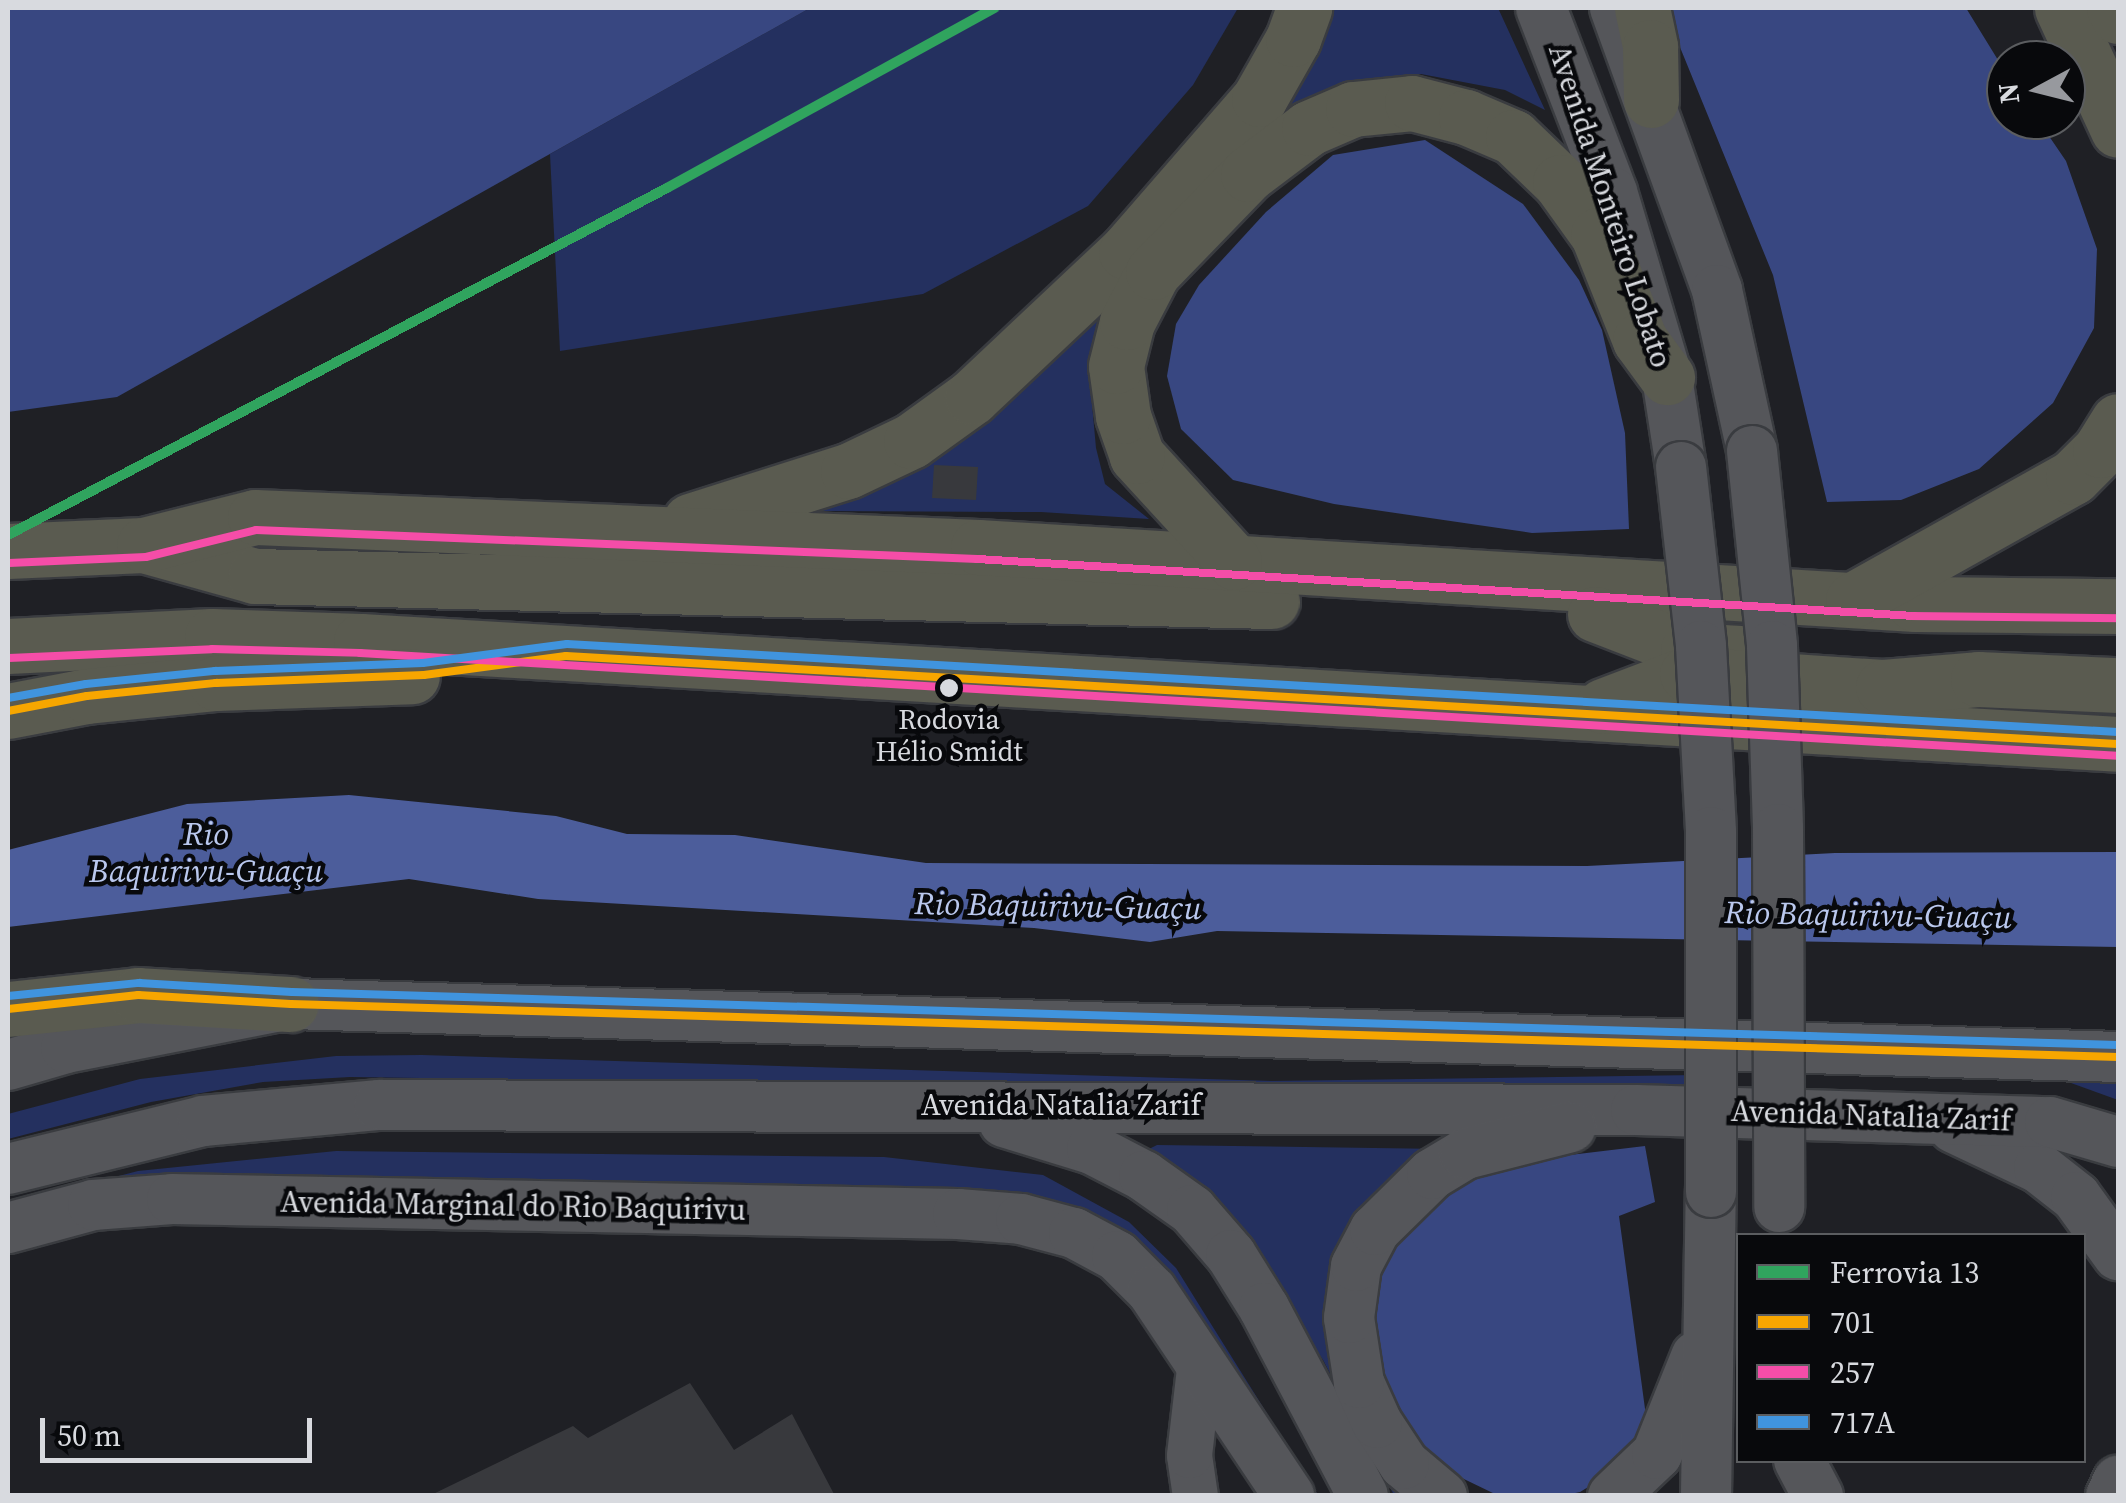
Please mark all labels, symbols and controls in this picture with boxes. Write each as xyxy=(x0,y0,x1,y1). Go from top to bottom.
street label: Avenida Monteiro Lobato xyxy=(1541,40,1679,372)
north arrow xyxy=(1986,40,2086,140)
text: N xyxy=(1988,81,2028,106)
marker: Rodovia Hélio Smidt xyxy=(939,678,959,698)
place label: Rodovia Hélio Smidt xyxy=(876,702,1022,768)
water label: Rio Baquirivu-Guaçu xyxy=(89,816,323,891)
water label: Rio Baquirivu-Guaçu xyxy=(914,884,1202,928)
water label: Rio Baquirivu-Guaçu xyxy=(1724,893,2012,937)
street label: Avenida Natalia Zarif xyxy=(921,1087,1201,1123)
street label: Avenida Natalia Zarif xyxy=(1730,1093,2012,1139)
street label: Avenida Marginal do Rio Baquirivu xyxy=(280,1184,746,1228)
legend xyxy=(1736,1233,2086,1463)
text: Ferrovia 13 xyxy=(1830,1252,1979,1293)
text: 701 xyxy=(1830,1302,1875,1343)
text: 257 xyxy=(1830,1352,1875,1393)
scale bar xyxy=(45,1398,318,1460)
text: 717A xyxy=(1830,1402,1895,1443)
text: 50 m xyxy=(57,1415,121,1456)

